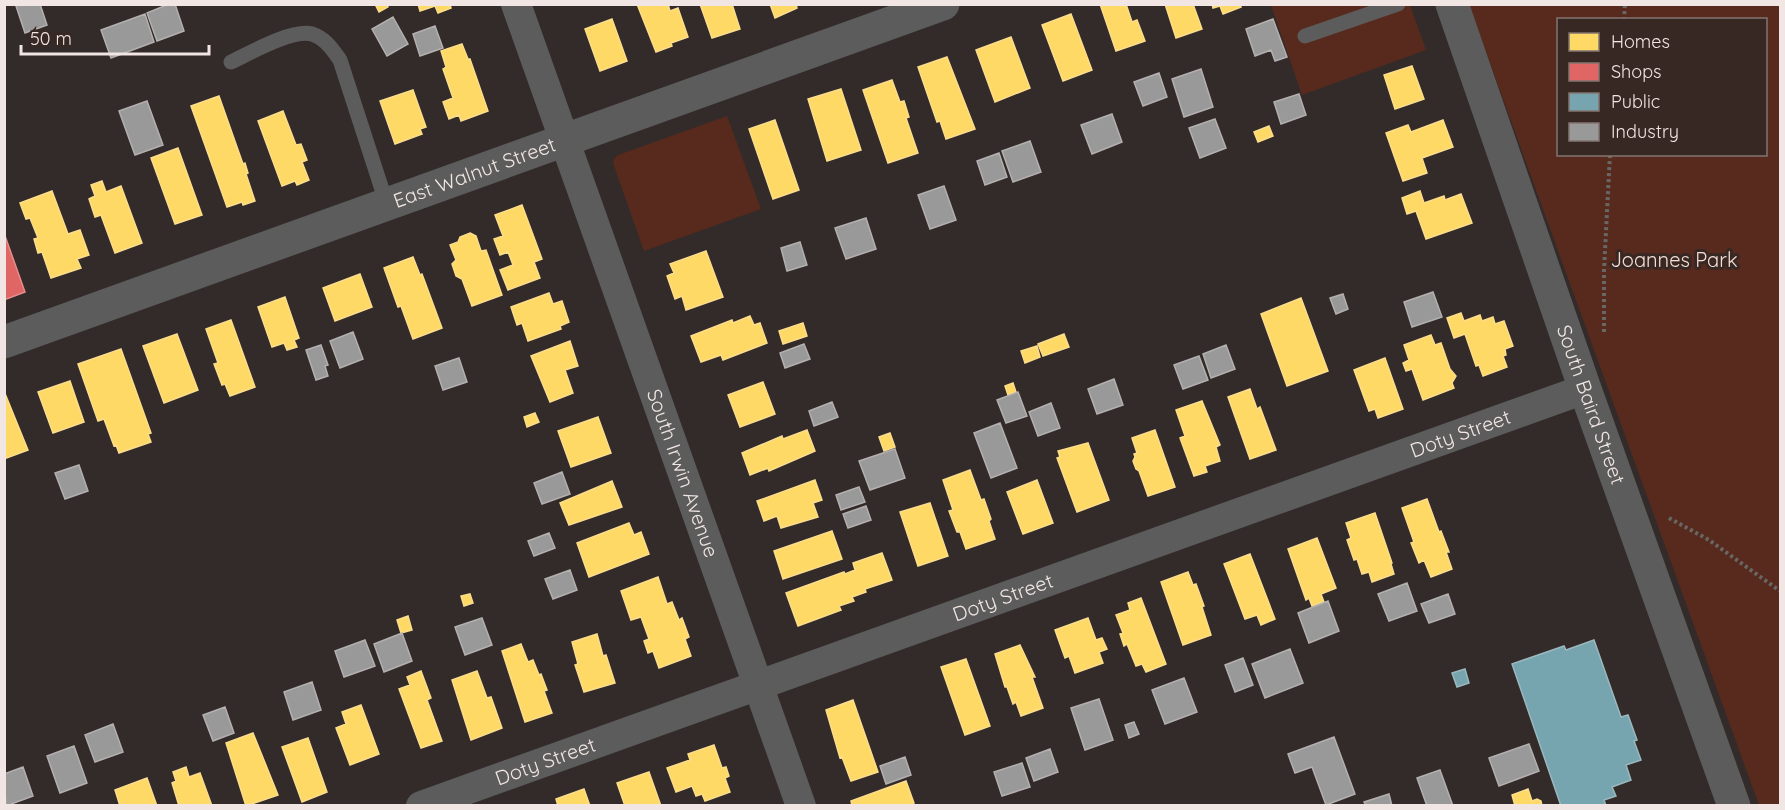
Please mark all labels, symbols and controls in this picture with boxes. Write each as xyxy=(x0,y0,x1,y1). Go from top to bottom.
scale bar xyxy=(21,18,208,56)
legend xyxy=(1557,18,1767,156)
text: 50 m xyxy=(30,27,72,50)
text: Homes xyxy=(1611,30,1670,53)
text: Shops xyxy=(1611,60,1662,83)
text: Public xyxy=(1611,90,1660,113)
text: Industry xyxy=(1611,120,1679,143)
street label: East Walnut Street xyxy=(390,131,559,213)
park label: Joannes Park xyxy=(1610,247,1738,272)
street label: South Baird Street xyxy=(1552,321,1631,488)
street label: South Irwin Avenue xyxy=(642,386,725,561)
street label: Doty Street xyxy=(1407,404,1514,463)
street label: Doty Street xyxy=(949,568,1056,627)
street label: Doty Street xyxy=(491,731,599,790)

